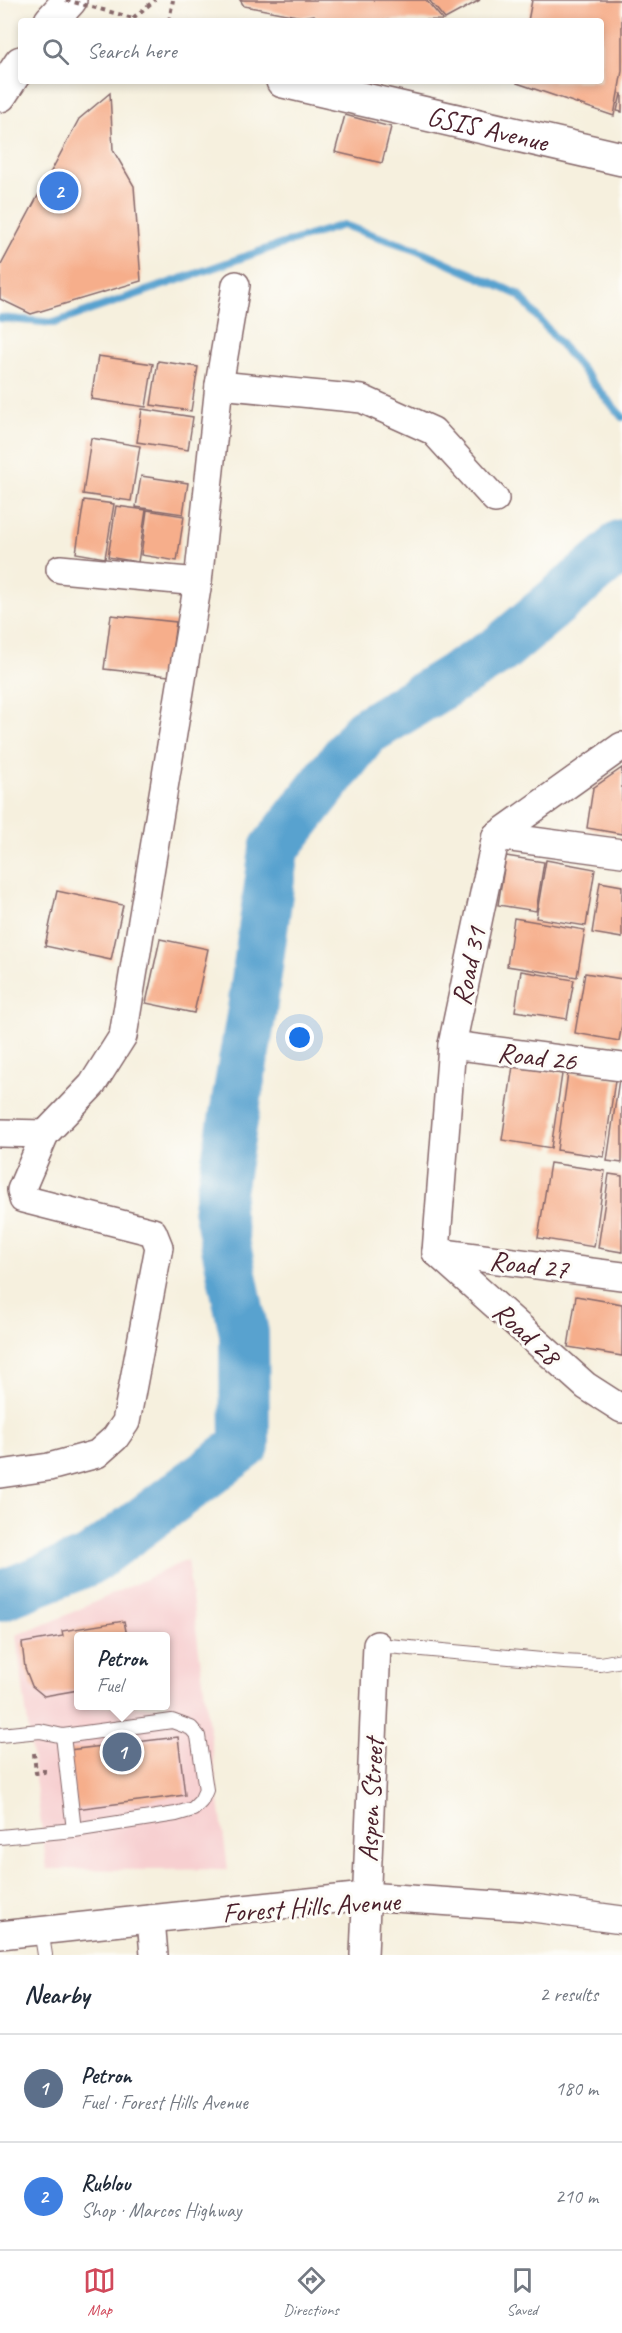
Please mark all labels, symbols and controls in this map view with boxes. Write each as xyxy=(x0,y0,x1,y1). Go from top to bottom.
search box xyxy=(18,18,604,84)
icon: search xyxy=(39,35,72,68)
text: Search here xyxy=(87,37,177,65)
street label: GSIS Avenue xyxy=(424,98,553,160)
pin: 2 xyxy=(40,168,78,213)
street label: Road 31 xyxy=(443,923,494,1008)
your location xyxy=(285,1023,314,1052)
street label: Road 26 xyxy=(496,1034,580,1079)
street label: Road 27 xyxy=(488,1242,572,1287)
street label: Road 28 xyxy=(486,1294,569,1374)
popup xyxy=(74,1632,170,1710)
text: Petron xyxy=(97,1645,147,1673)
text: Fuel xyxy=(97,1673,123,1698)
pin: 1 xyxy=(102,1730,142,1774)
street label: Aspen Street xyxy=(350,1734,391,1863)
street label: Forest Hills Avenue xyxy=(221,1883,403,1930)
text: Nearby xyxy=(24,1978,89,2011)
text: 2 results xyxy=(539,1982,598,2007)
text: Petron xyxy=(81,2062,131,2090)
text: 1 xyxy=(39,2076,48,2101)
text: 180 m xyxy=(555,2076,598,2101)
text: Fuel · Forest Hills Avenue xyxy=(81,2090,248,2115)
text: Rublou xyxy=(81,2170,130,2198)
text: 2 xyxy=(39,2184,48,2209)
text: 210 m xyxy=(555,2184,598,2209)
text: Shop · Marcos Highway xyxy=(81,2198,241,2223)
tab: Map xyxy=(83,2264,116,2320)
tab: Directions xyxy=(283,2264,339,2320)
tab: Saved xyxy=(506,2264,539,2320)

